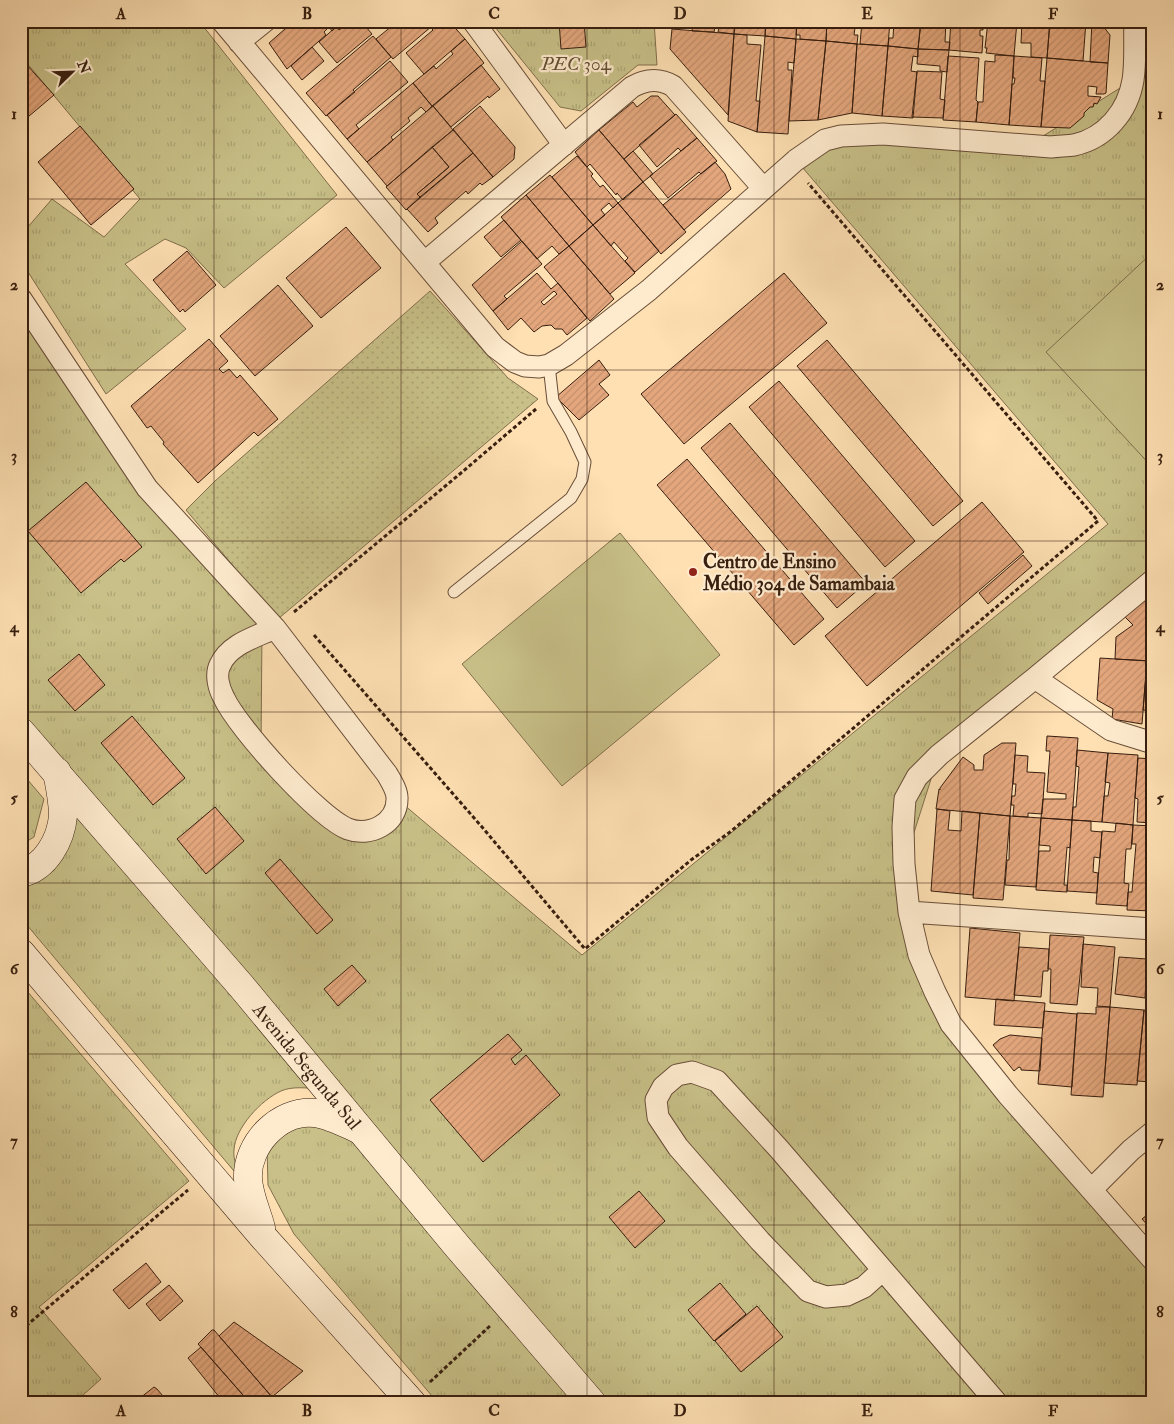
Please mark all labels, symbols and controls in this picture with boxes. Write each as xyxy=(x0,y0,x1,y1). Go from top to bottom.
text: A xyxy=(115,4,127,24)
text: B xyxy=(302,4,312,24)
text: C xyxy=(488,4,500,24)
text: D xyxy=(673,4,687,24)
text: E xyxy=(861,4,873,24)
text: F xyxy=(1048,4,1058,24)
north arrow xyxy=(48,48,98,98)
park label: PEC 304 xyxy=(540,52,612,76)
text: N xyxy=(73,57,94,77)
text: 1 xyxy=(11,104,17,124)
text: 1 xyxy=(1157,104,1163,124)
text: 2 xyxy=(10,275,18,295)
text: 2 xyxy=(1156,275,1164,295)
text: 3 xyxy=(11,446,17,466)
text: 3 xyxy=(1157,446,1163,466)
place label: Centro de Ensino Médio 304 de Samambaia xyxy=(702,550,896,596)
marker: Centro de Ensino Médio 304 de Samambaia xyxy=(687,566,699,578)
text: 4 xyxy=(9,617,20,637)
text: 4 xyxy=(1155,617,1166,637)
text: 5 xyxy=(10,788,18,808)
text: 5 xyxy=(1156,788,1164,808)
text: 6 xyxy=(10,959,20,979)
text: 6 xyxy=(1156,959,1166,979)
street label: Avenida Segunda Sul xyxy=(247,998,366,1135)
text: 7 xyxy=(10,1131,18,1151)
text: 7 xyxy=(1156,1131,1164,1151)
text: 8 xyxy=(10,1302,18,1322)
text: 8 xyxy=(1156,1302,1164,1322)
text: A xyxy=(115,1401,127,1421)
text: B xyxy=(302,1401,312,1421)
text: C xyxy=(488,1401,500,1421)
text: D xyxy=(673,1401,687,1421)
text: E xyxy=(861,1401,873,1421)
text: F xyxy=(1048,1401,1058,1421)

